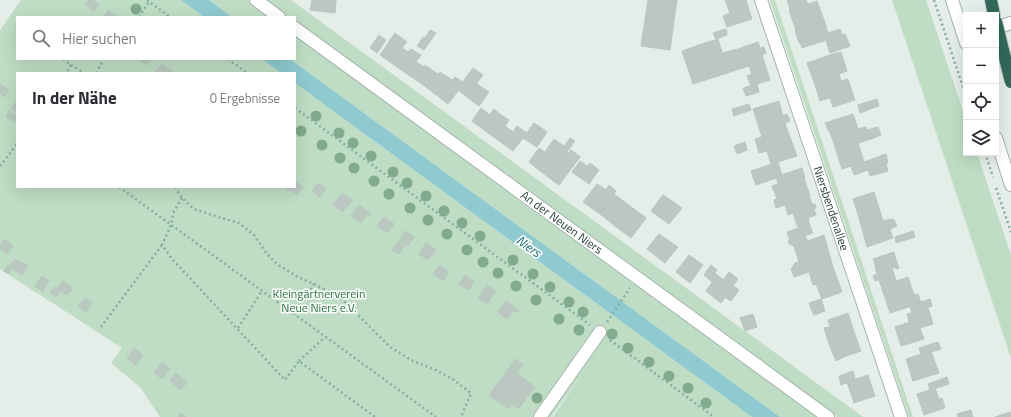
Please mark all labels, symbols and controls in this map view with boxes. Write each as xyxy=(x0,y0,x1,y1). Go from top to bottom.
map controls xyxy=(963,12,999,156)
button: + xyxy=(963,12,999,48)
search box xyxy=(16,16,296,60)
icon: search xyxy=(30,27,52,49)
text: Hier suchen xyxy=(62,27,137,50)
button: − xyxy=(963,48,999,84)
button: locate xyxy=(963,84,999,120)
text: In der Nähe xyxy=(32,85,117,111)
text: 0 Ergebnisse xyxy=(210,88,280,108)
button: layers xyxy=(963,120,999,156)
street label: Niersbendenallee xyxy=(808,164,855,253)
street label: An der Neuen Niers xyxy=(517,188,605,258)
water label: Niers xyxy=(514,232,544,260)
park label: Kleingärtnerverein Neue Niers e.V. xyxy=(273,284,365,317)

